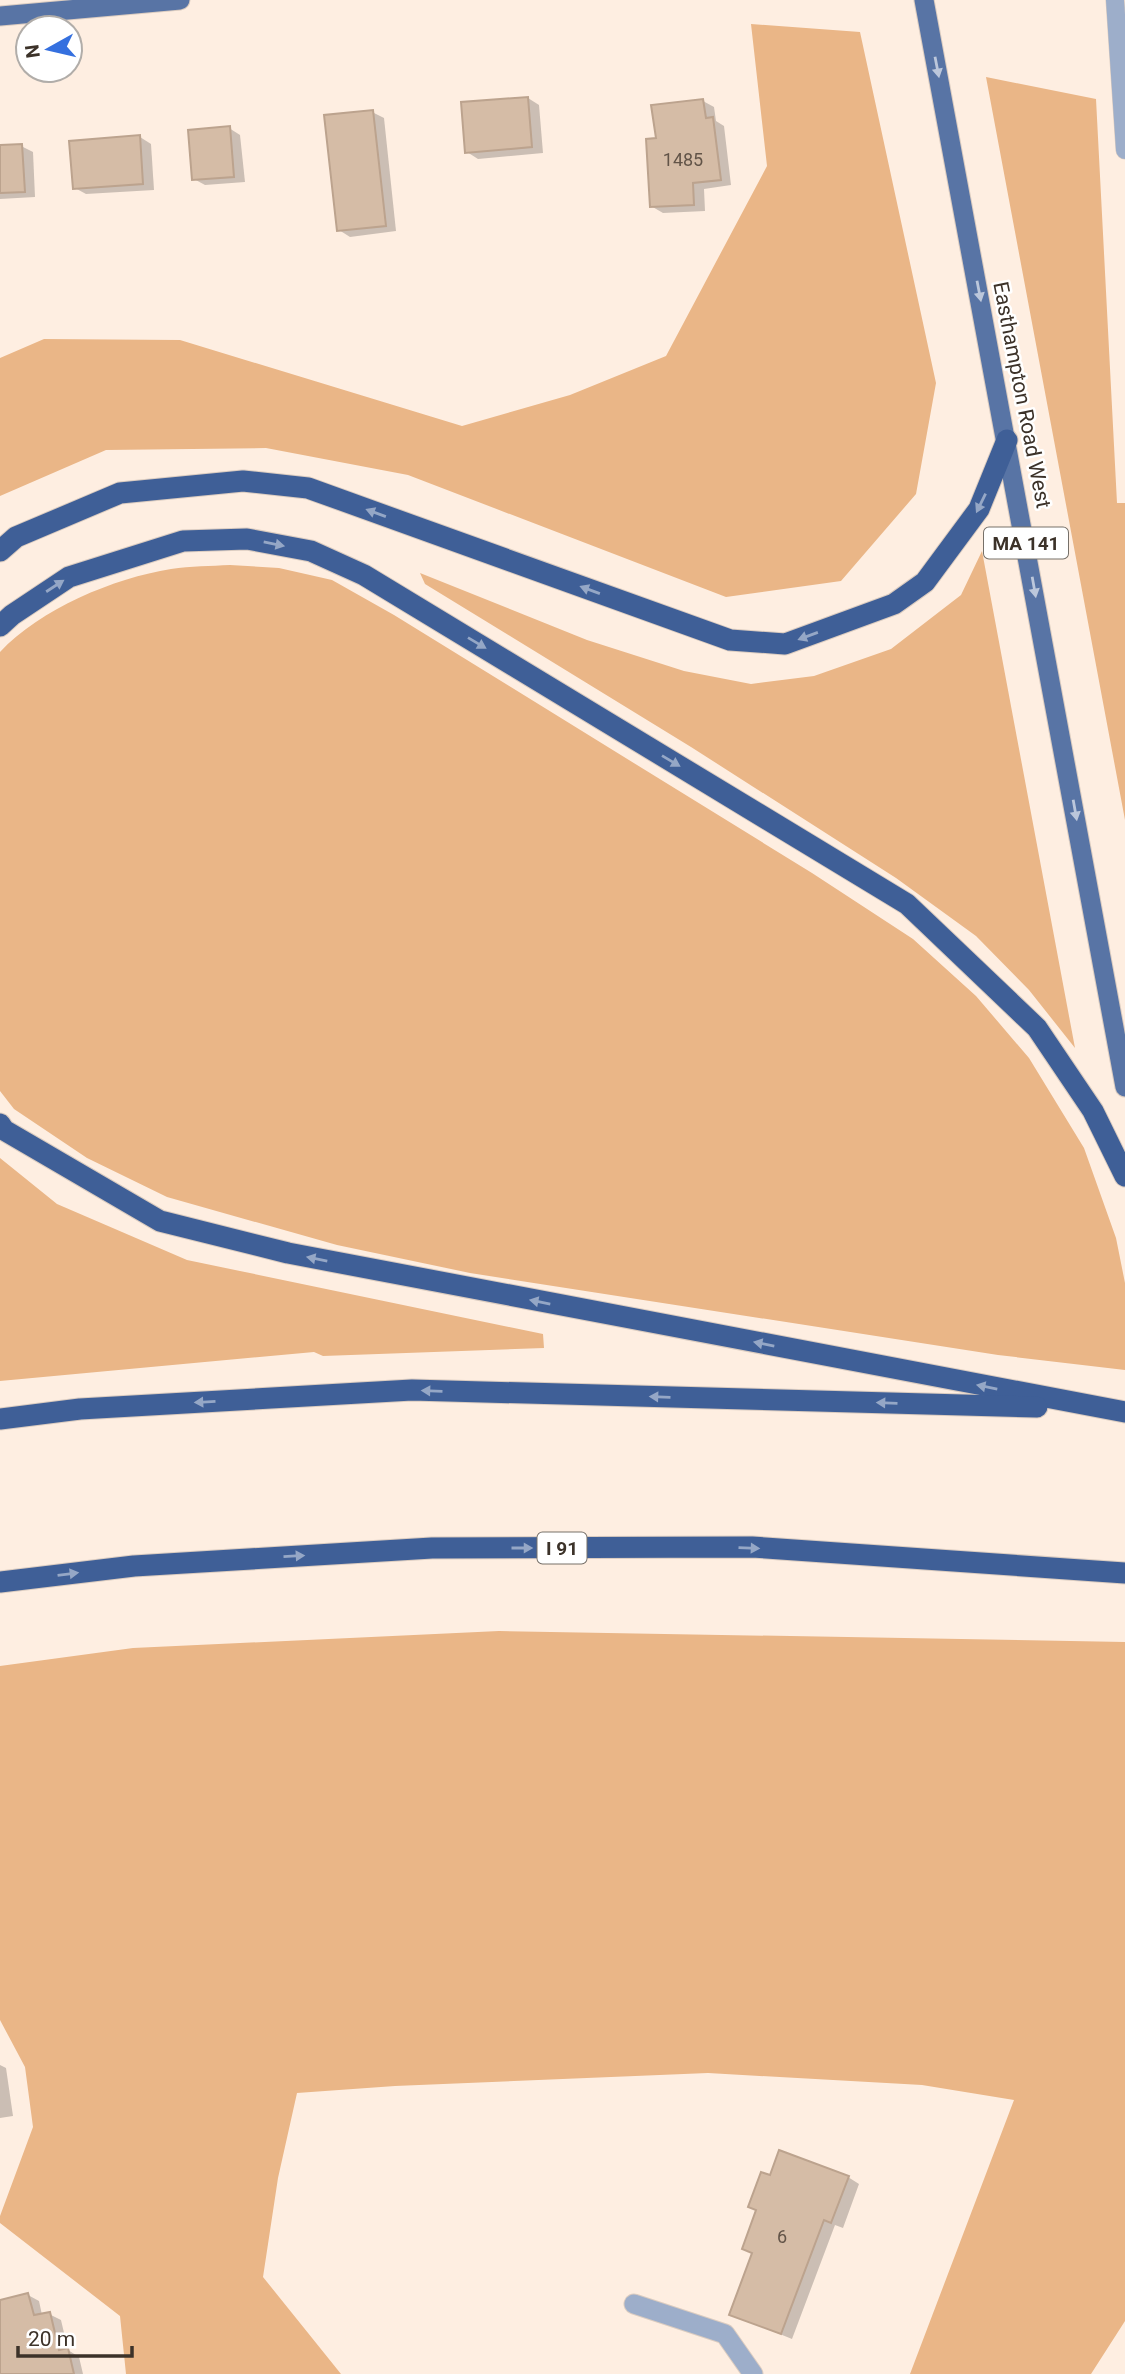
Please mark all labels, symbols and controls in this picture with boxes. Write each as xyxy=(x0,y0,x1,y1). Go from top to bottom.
north arrow xyxy=(14,14,84,84)
text: N xyxy=(20,43,45,60)
one-way arrow xyxy=(932,56,943,78)
house number: 1485 xyxy=(663,149,703,170)
one-way arrow xyxy=(974,280,985,302)
street label: Easthampton Road West xyxy=(988,280,1056,510)
one-way arrow xyxy=(975,493,986,513)
one-way arrow xyxy=(366,507,387,518)
road number: MA 141 xyxy=(984,528,1068,558)
one-way arrow xyxy=(263,539,285,550)
one-way arrow xyxy=(1029,576,1040,598)
one-way arrow xyxy=(45,580,65,593)
one-way arrow xyxy=(580,584,601,595)
one-way arrow xyxy=(797,631,818,642)
one-way arrow xyxy=(467,637,486,650)
one-way arrow xyxy=(662,755,681,768)
one-way arrow xyxy=(1069,799,1080,821)
one-way arrow xyxy=(306,1253,328,1264)
one-way arrow xyxy=(529,1296,551,1307)
one-way arrow xyxy=(753,1339,775,1350)
one-way arrow xyxy=(976,1381,998,1392)
one-way arrow xyxy=(421,1385,443,1396)
one-way arrow xyxy=(649,1391,671,1403)
one-way arrow xyxy=(194,1397,216,1408)
one-way arrow xyxy=(876,1397,898,1409)
road number: I 91 xyxy=(538,1532,586,1564)
one-way arrow xyxy=(511,1542,533,1554)
one-way arrow xyxy=(738,1542,760,1553)
one-way arrow xyxy=(284,1550,306,1561)
one-way arrow xyxy=(57,1568,79,1579)
house number: 6 xyxy=(777,2226,787,2247)
scale bar xyxy=(18,2314,131,2358)
text: 20 m xyxy=(28,2327,75,2351)

